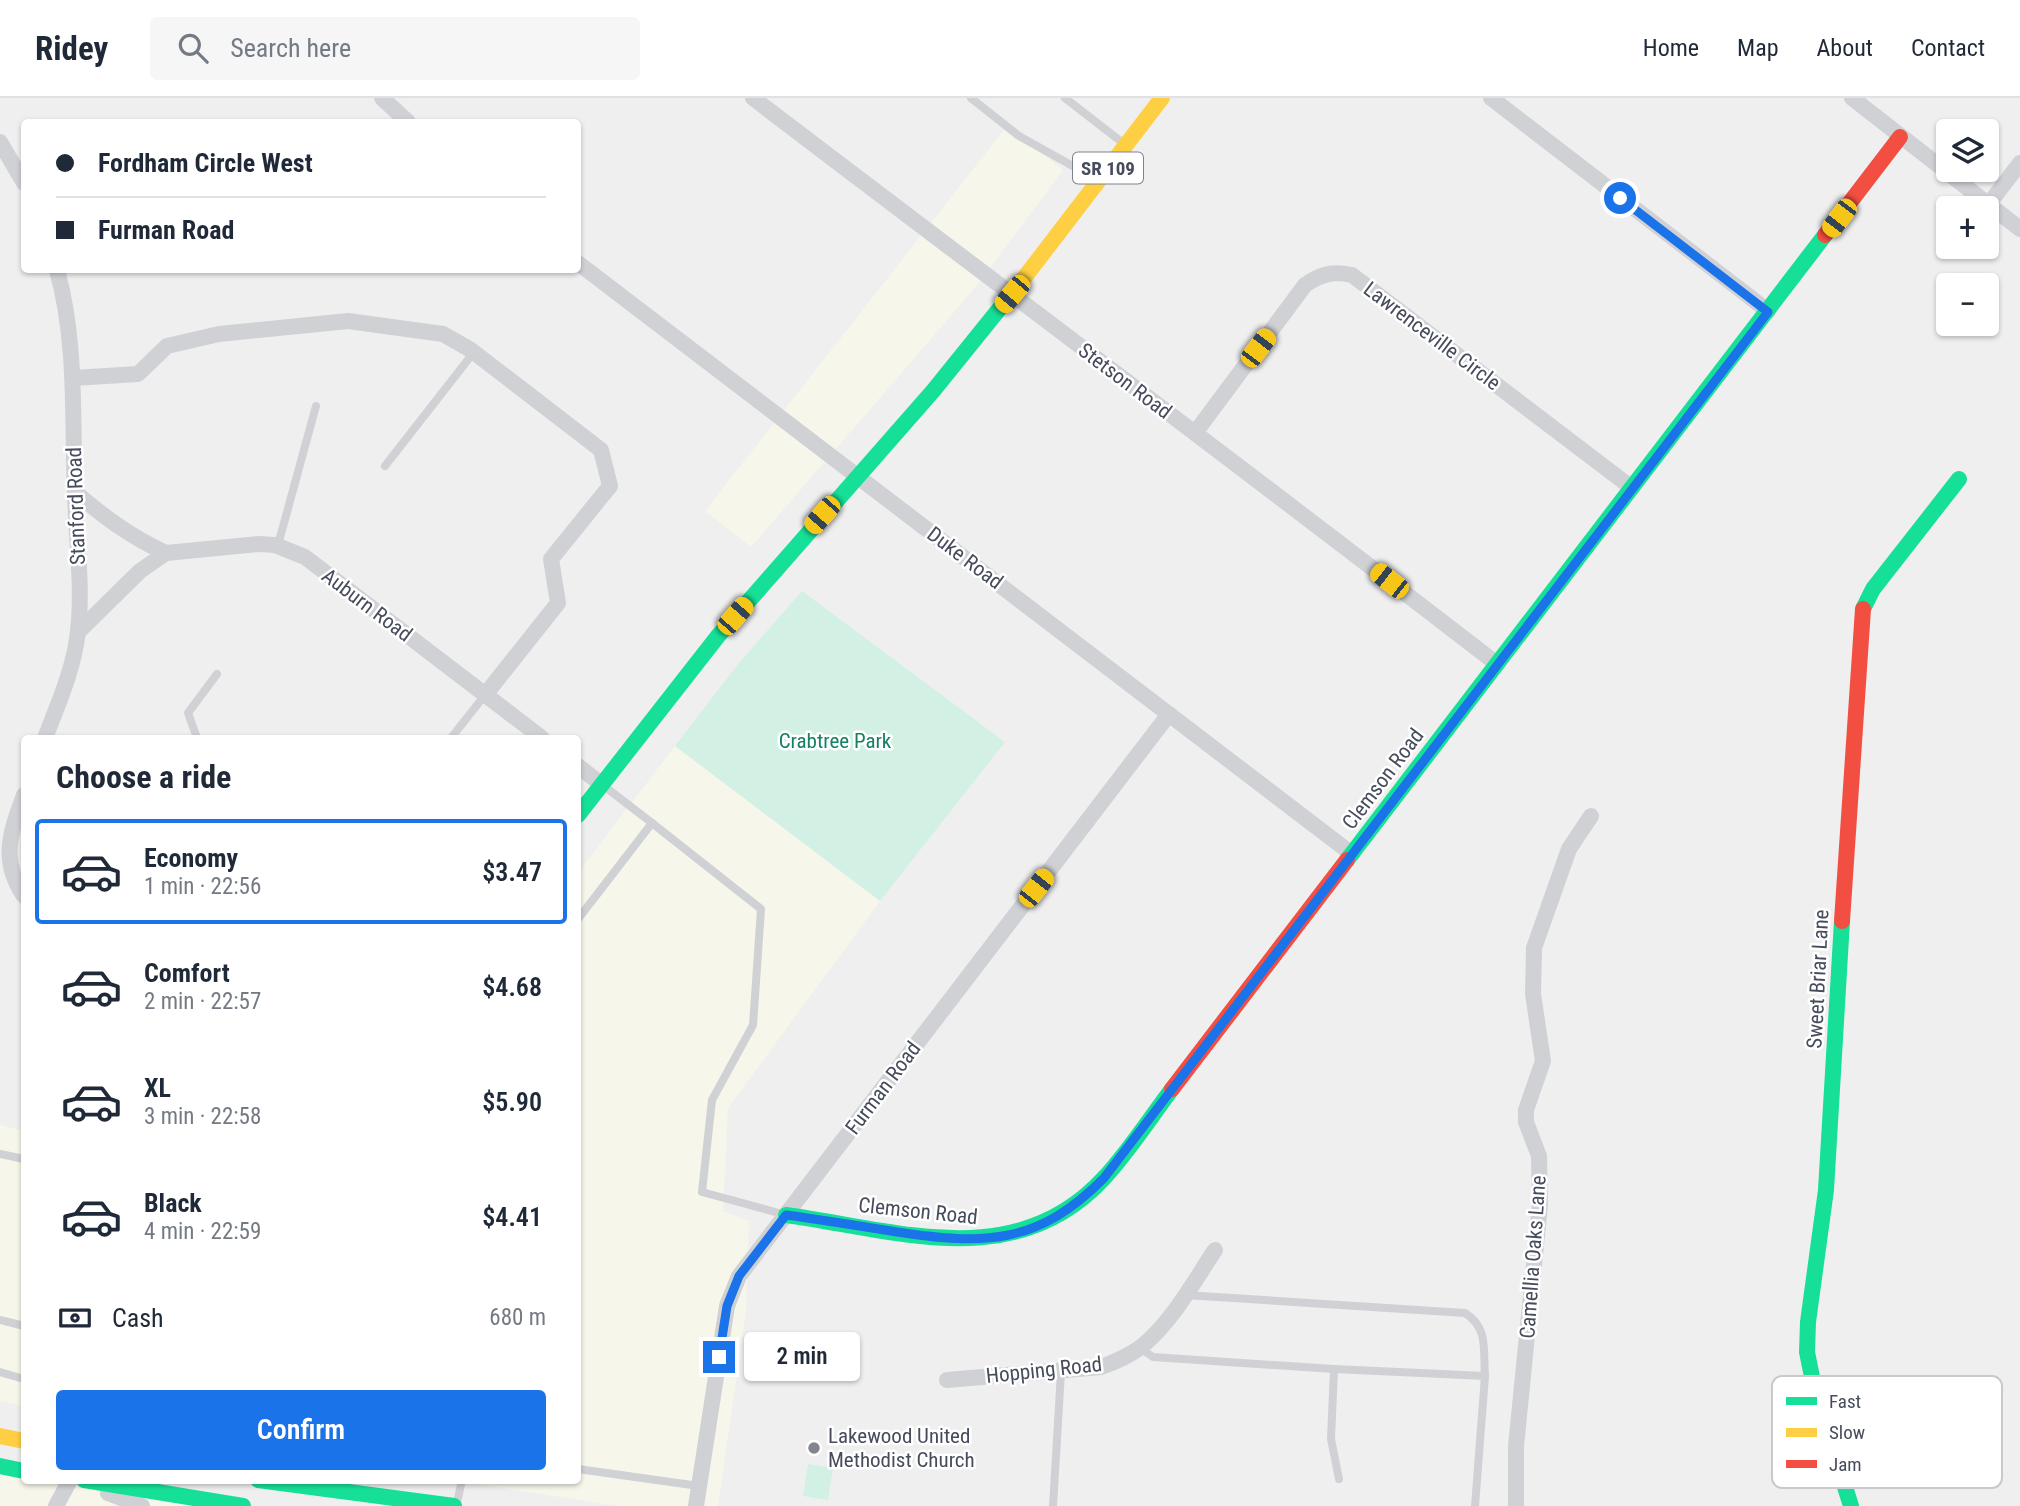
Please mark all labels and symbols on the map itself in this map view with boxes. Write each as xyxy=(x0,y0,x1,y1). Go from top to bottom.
road number: SR 109 xyxy=(1073,152,1143,184)
route start xyxy=(1604,182,1636,214)
car xyxy=(1818,195,1861,241)
car xyxy=(991,271,1034,317)
street label: Lawrenceville Circle xyxy=(1359,277,1505,395)
car xyxy=(1237,325,1280,371)
street label: Stetson Road xyxy=(1074,338,1176,424)
street label: Stanford Road xyxy=(62,447,90,565)
car xyxy=(801,492,844,538)
street label: Duke Road xyxy=(923,522,1007,594)
car xyxy=(1366,560,1413,602)
street label: Auburn Road xyxy=(317,563,417,647)
car xyxy=(714,593,757,639)
street label: Clemson Road xyxy=(1337,724,1429,834)
park label: Crabtree Park xyxy=(779,729,892,753)
car xyxy=(1015,865,1058,911)
street label: Sweet Briar Lane xyxy=(1802,909,1834,1049)
street label: Furman Road xyxy=(840,1037,926,1139)
street label: Camellia Oaks Lane xyxy=(1515,1174,1551,1339)
street label: Clemson Road xyxy=(857,1193,979,1229)
callout: 2 min xyxy=(744,1332,859,1382)
route end xyxy=(703,1341,735,1373)
street label: Hopping Road xyxy=(985,1352,1103,1388)
legend xyxy=(1772,1376,2002,1488)
text: Fast xyxy=(1829,1390,1861,1413)
text: Slow xyxy=(1829,1421,1865,1444)
place label: Lakewood United Methodist Church xyxy=(828,1424,975,1472)
marker: Lakewood United Methodist Church xyxy=(806,1440,822,1456)
text: Jam xyxy=(1829,1453,1862,1476)

